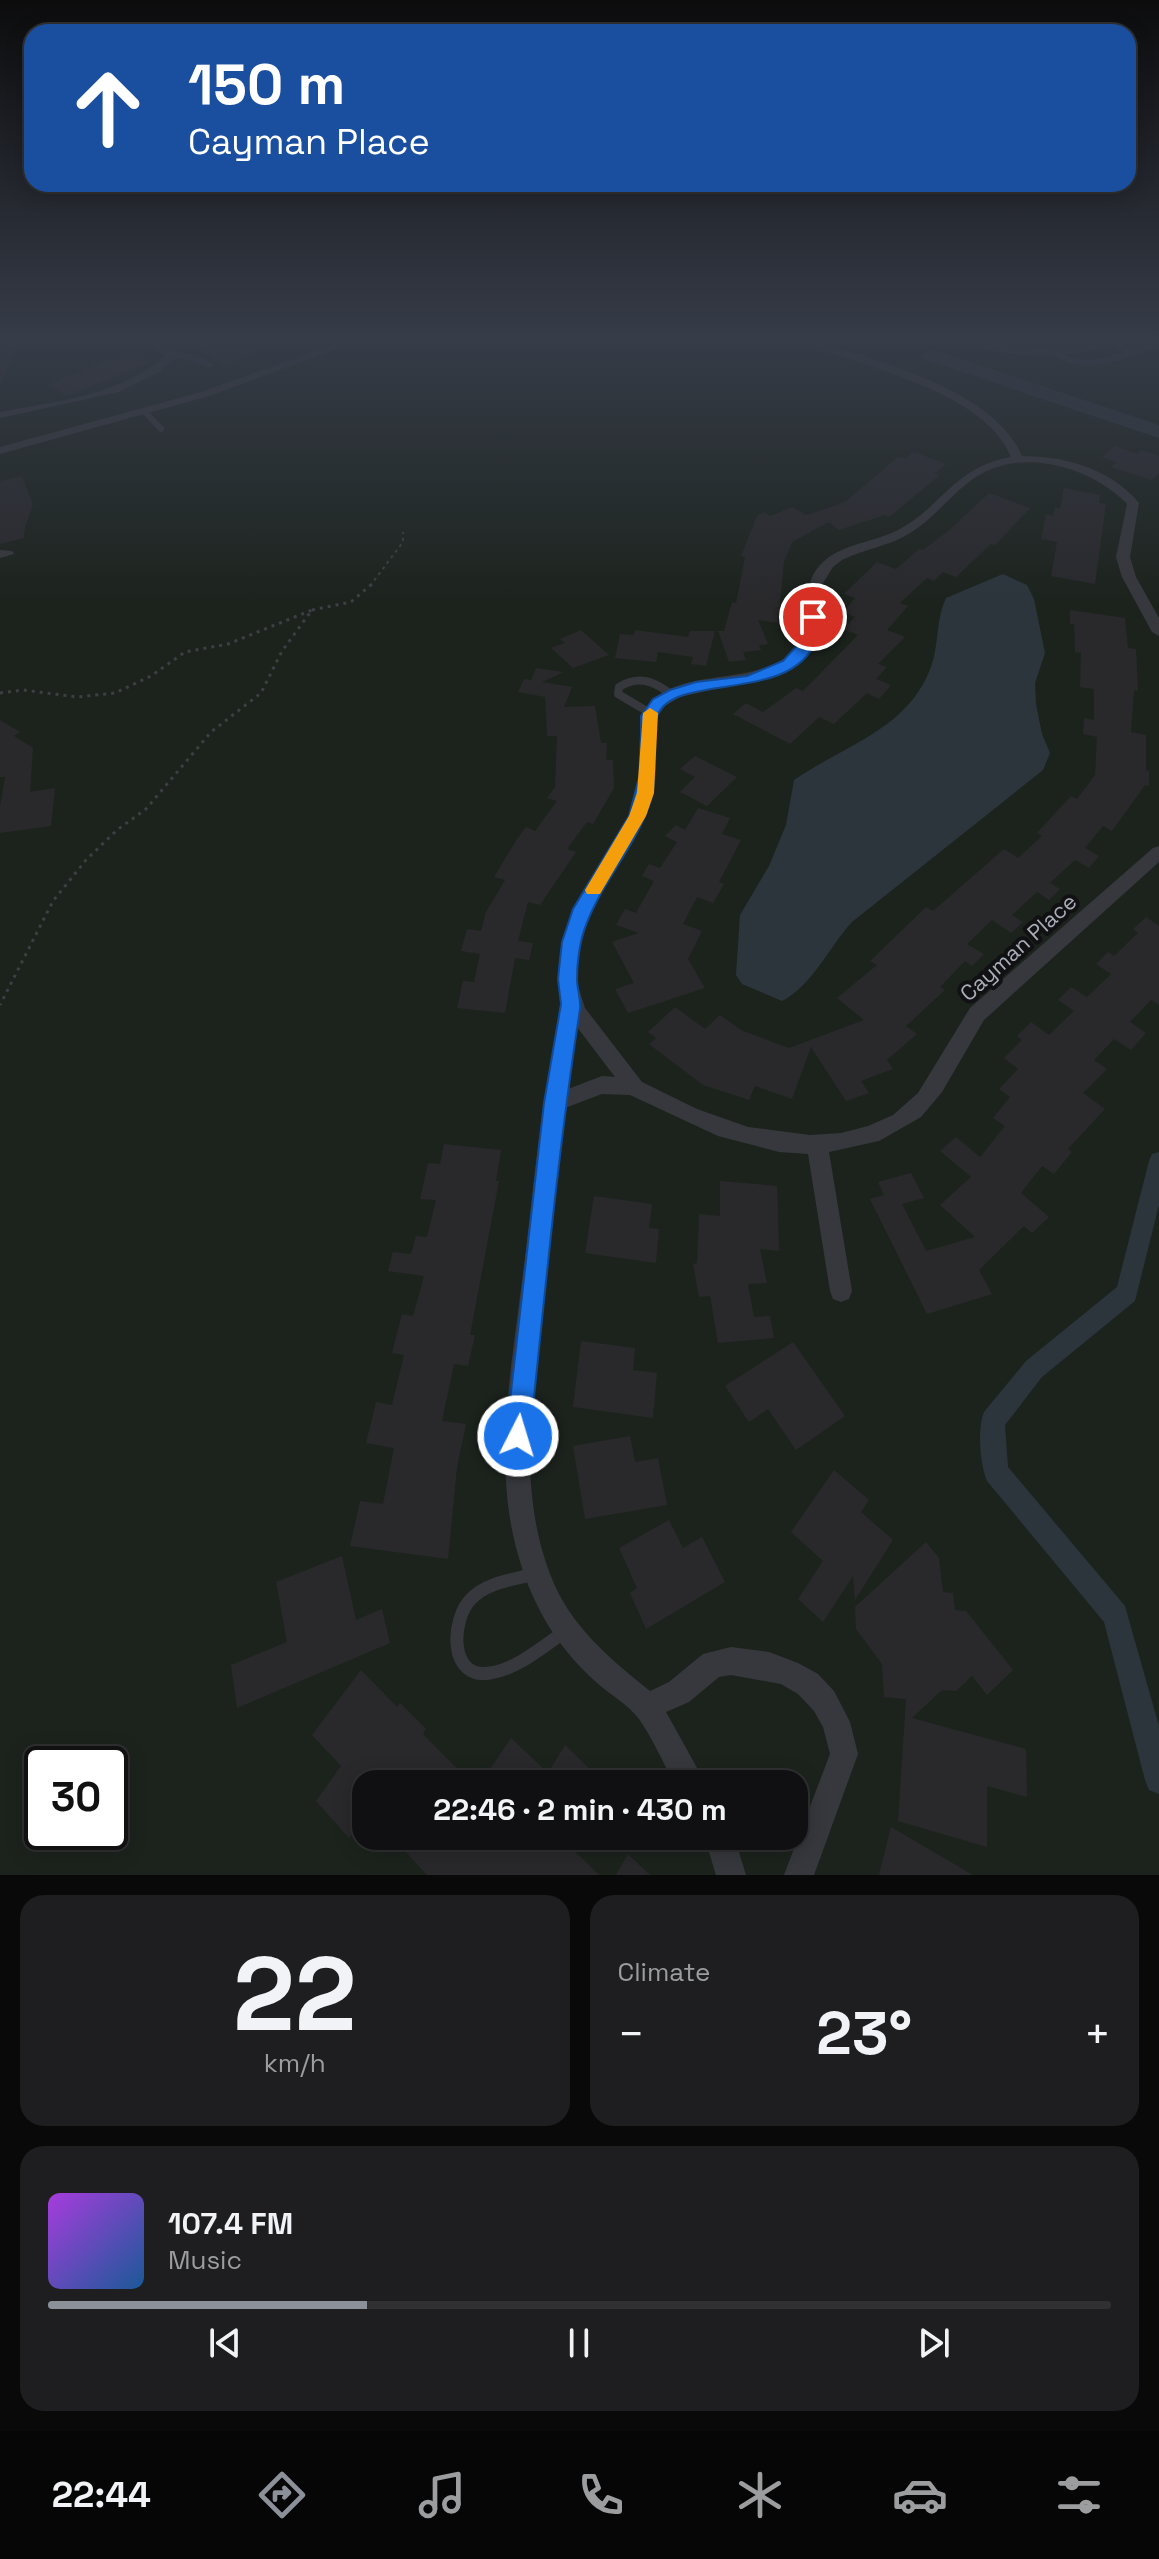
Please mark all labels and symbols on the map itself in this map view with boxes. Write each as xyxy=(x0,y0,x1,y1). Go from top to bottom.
pin xyxy=(779,583,847,651)
street label: Cayman Place xyxy=(954,887,1082,1007)
position arrow xyxy=(476,1394,560,1478)
speed limit sign: 30 xyxy=(24,1746,128,1850)

